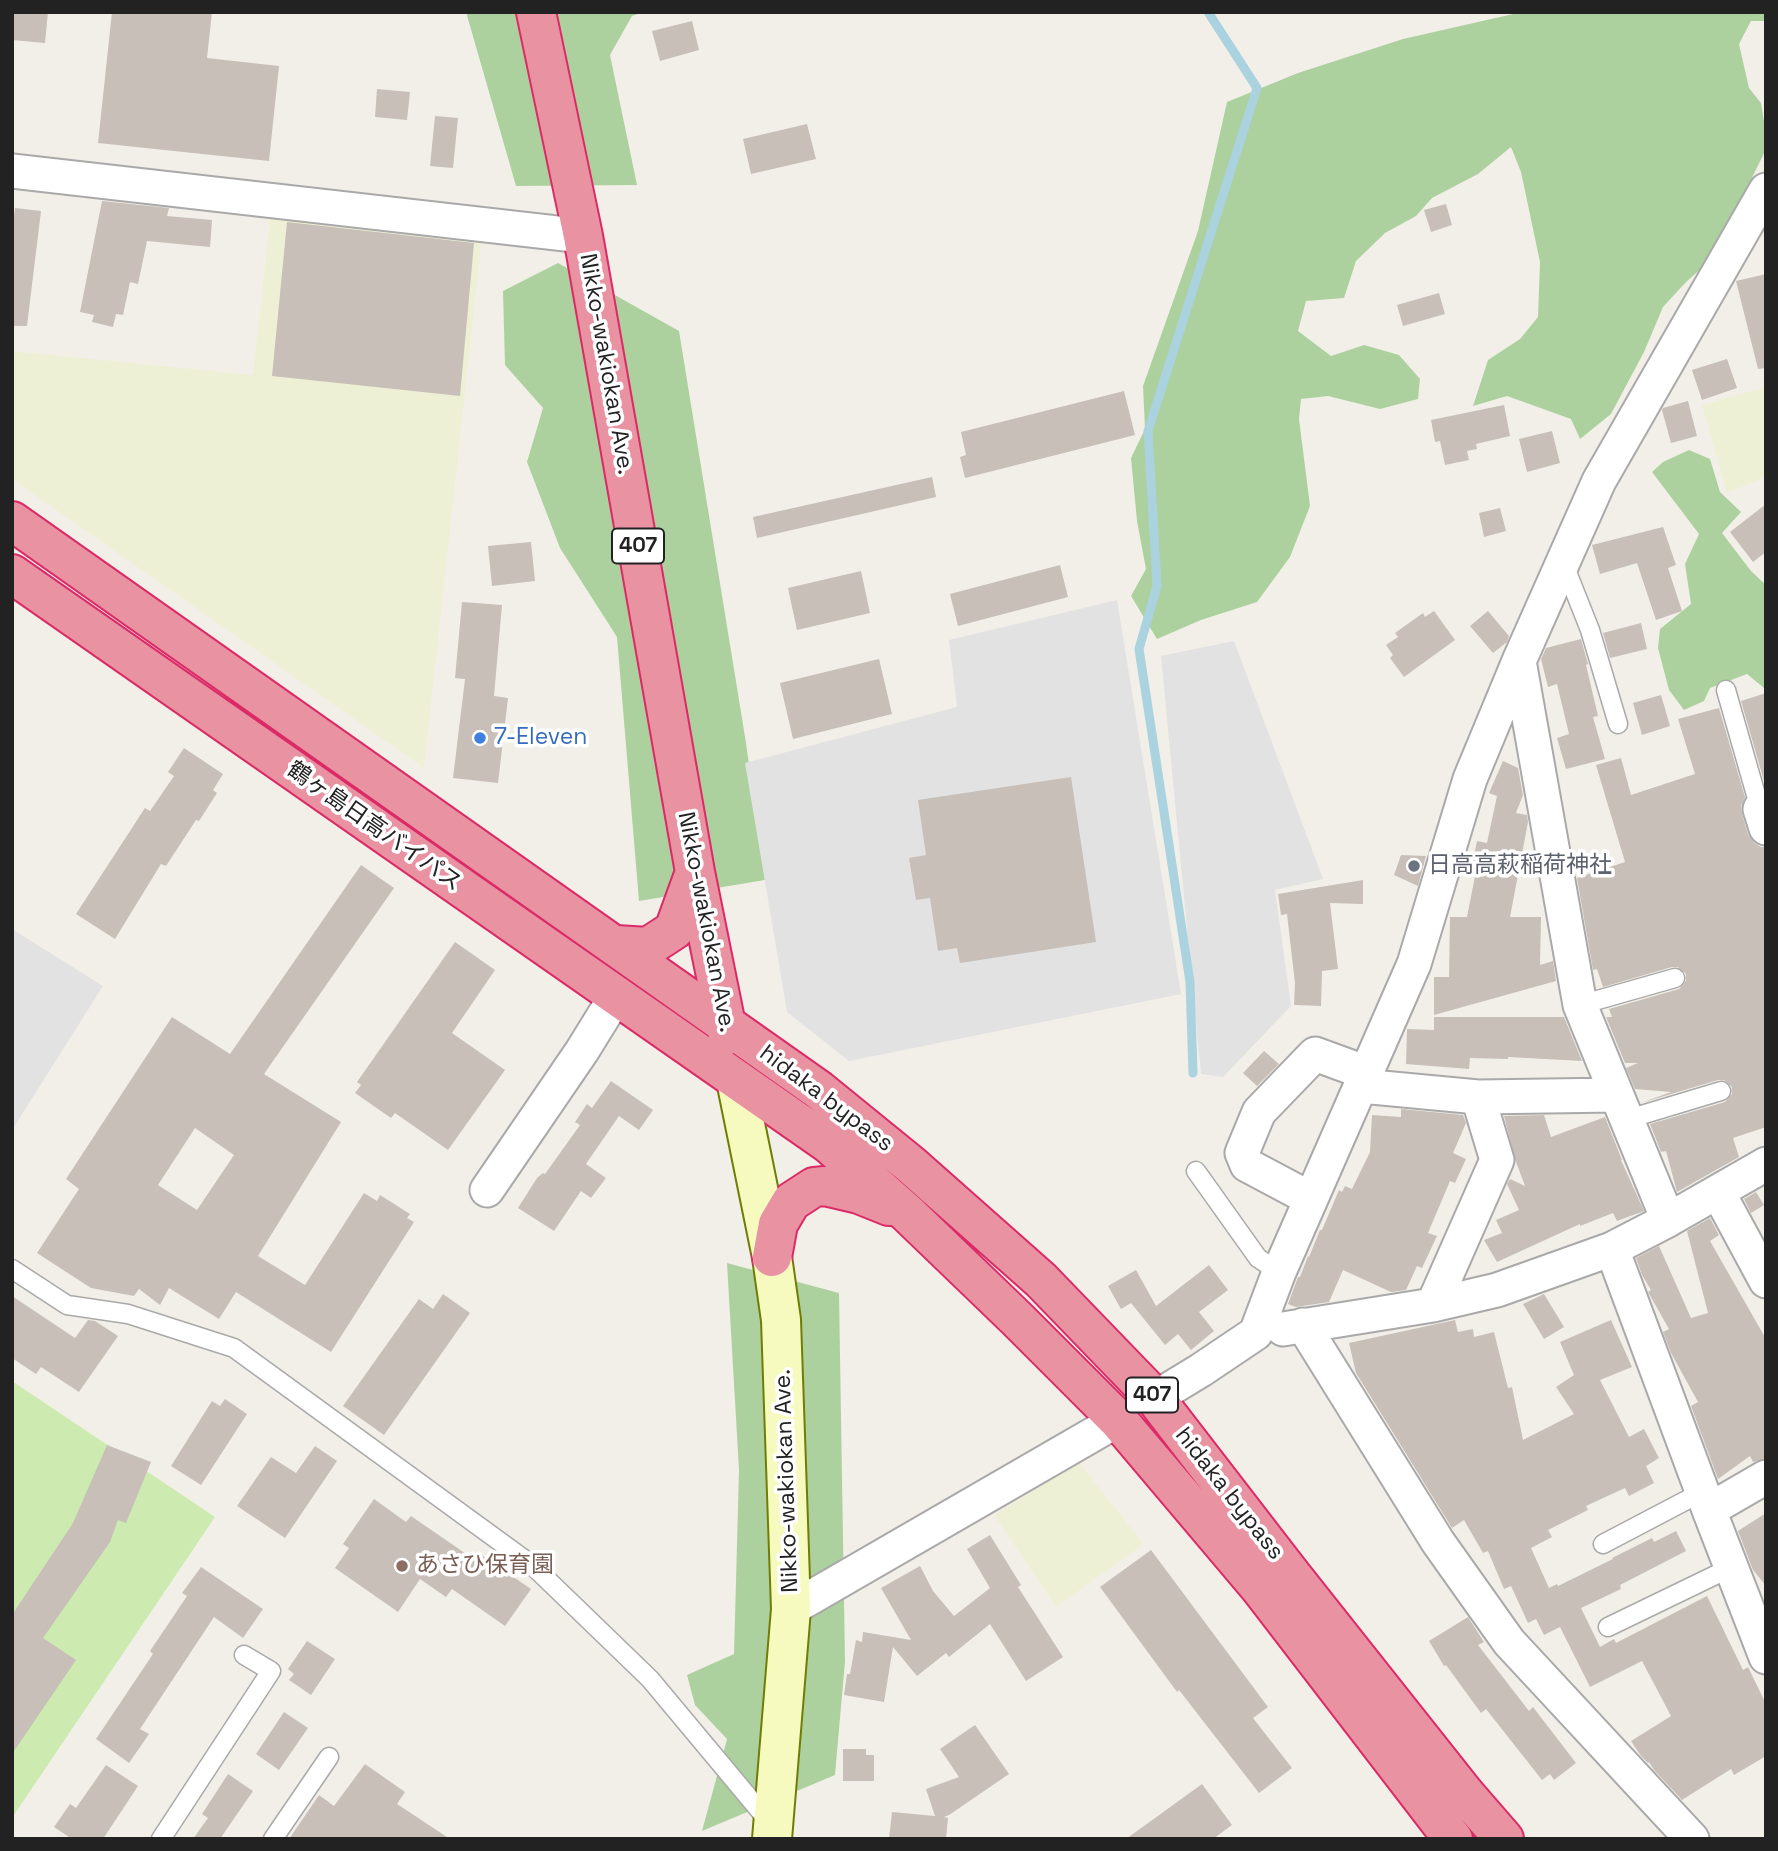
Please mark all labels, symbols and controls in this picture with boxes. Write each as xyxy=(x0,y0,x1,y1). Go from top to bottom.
street label: Nikko-wakiokan Ave. xyxy=(573,251,639,477)
road number: 407 xyxy=(612,528,664,564)
place label: 7-Eleven xyxy=(494,724,587,752)
marker: 7-Eleven xyxy=(472,730,488,746)
street label: 鶴ヶ島日高バイパス xyxy=(281,756,467,898)
street label: Nikko-wakiokan Ave. xyxy=(671,810,741,1034)
place label: 日高高萩稲荷神社 xyxy=(1428,852,1612,880)
marker: 日高高萩稲荷神社 xyxy=(1406,858,1422,874)
street label: hidaka bypass xyxy=(754,1040,898,1158)
street label: Nikko-wakiokan Ave. xyxy=(769,1369,805,1593)
road number: 407 xyxy=(1126,1378,1178,1412)
street label: hidaka bypass xyxy=(1169,1422,1289,1566)
place label: あさひ保育園 xyxy=(416,1552,554,1580)
marker: あさひ保育園 xyxy=(394,1558,410,1574)

